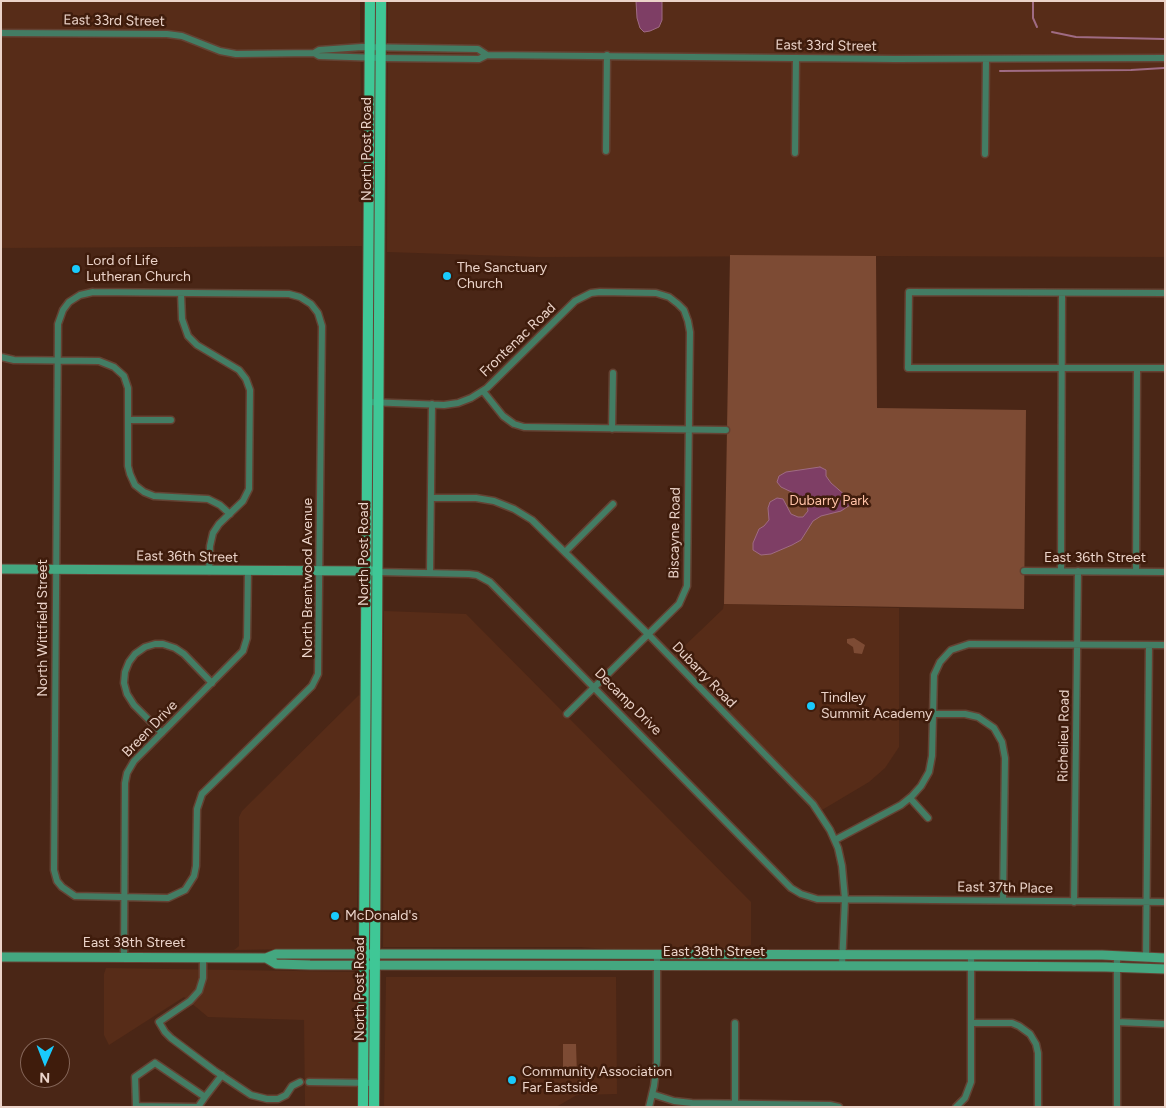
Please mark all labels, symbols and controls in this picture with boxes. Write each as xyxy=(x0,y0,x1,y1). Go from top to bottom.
street label: East 33rd Street xyxy=(63,12,165,30)
street label: East 33rd Street xyxy=(775,37,877,55)
street label: North Post Road xyxy=(359,97,375,201)
place label: Lord of Life Lutheran Church xyxy=(86,253,191,286)
place label: The Sanctuary Church xyxy=(457,260,547,292)
marker: Lord of Life Lutheran Church xyxy=(70,263,82,275)
marker: The Sanctuary Church xyxy=(441,270,453,282)
street label: Frontenac Road xyxy=(476,299,560,381)
street label: Biscayne Road xyxy=(666,487,684,579)
park label: Dubarry Park xyxy=(789,493,869,509)
street label: North Brentwood Avenue xyxy=(300,498,316,658)
street label: North Post Road xyxy=(356,502,372,606)
street label: East 36th Street xyxy=(136,548,238,566)
street label: East 36th Street xyxy=(1044,550,1146,566)
street label: North Wittfield Street xyxy=(35,559,51,697)
street label: Dubarry Road xyxy=(668,638,740,712)
street label: Decamp Drive xyxy=(591,665,665,739)
place label: Tindley Summit Academy xyxy=(821,690,932,722)
street label: Richelieu Road xyxy=(1055,690,1073,782)
street label: Breen Drive xyxy=(119,697,181,761)
marker: Tindley Summit Academy xyxy=(805,700,817,712)
street label: East 37th Place xyxy=(957,879,1053,897)
place label: McDonald's xyxy=(345,908,418,924)
marker: McDonald's xyxy=(329,910,341,922)
street label: East 38th Street xyxy=(83,935,185,951)
street label: North Post Road xyxy=(352,937,368,1041)
street label: East 38th Street xyxy=(663,944,765,960)
north arrow xyxy=(20,1038,70,1088)
place label: Community Association Far Eastside xyxy=(522,1064,672,1096)
text: N xyxy=(39,1069,50,1086)
marker: Community Association Far Eastside xyxy=(506,1074,518,1086)

